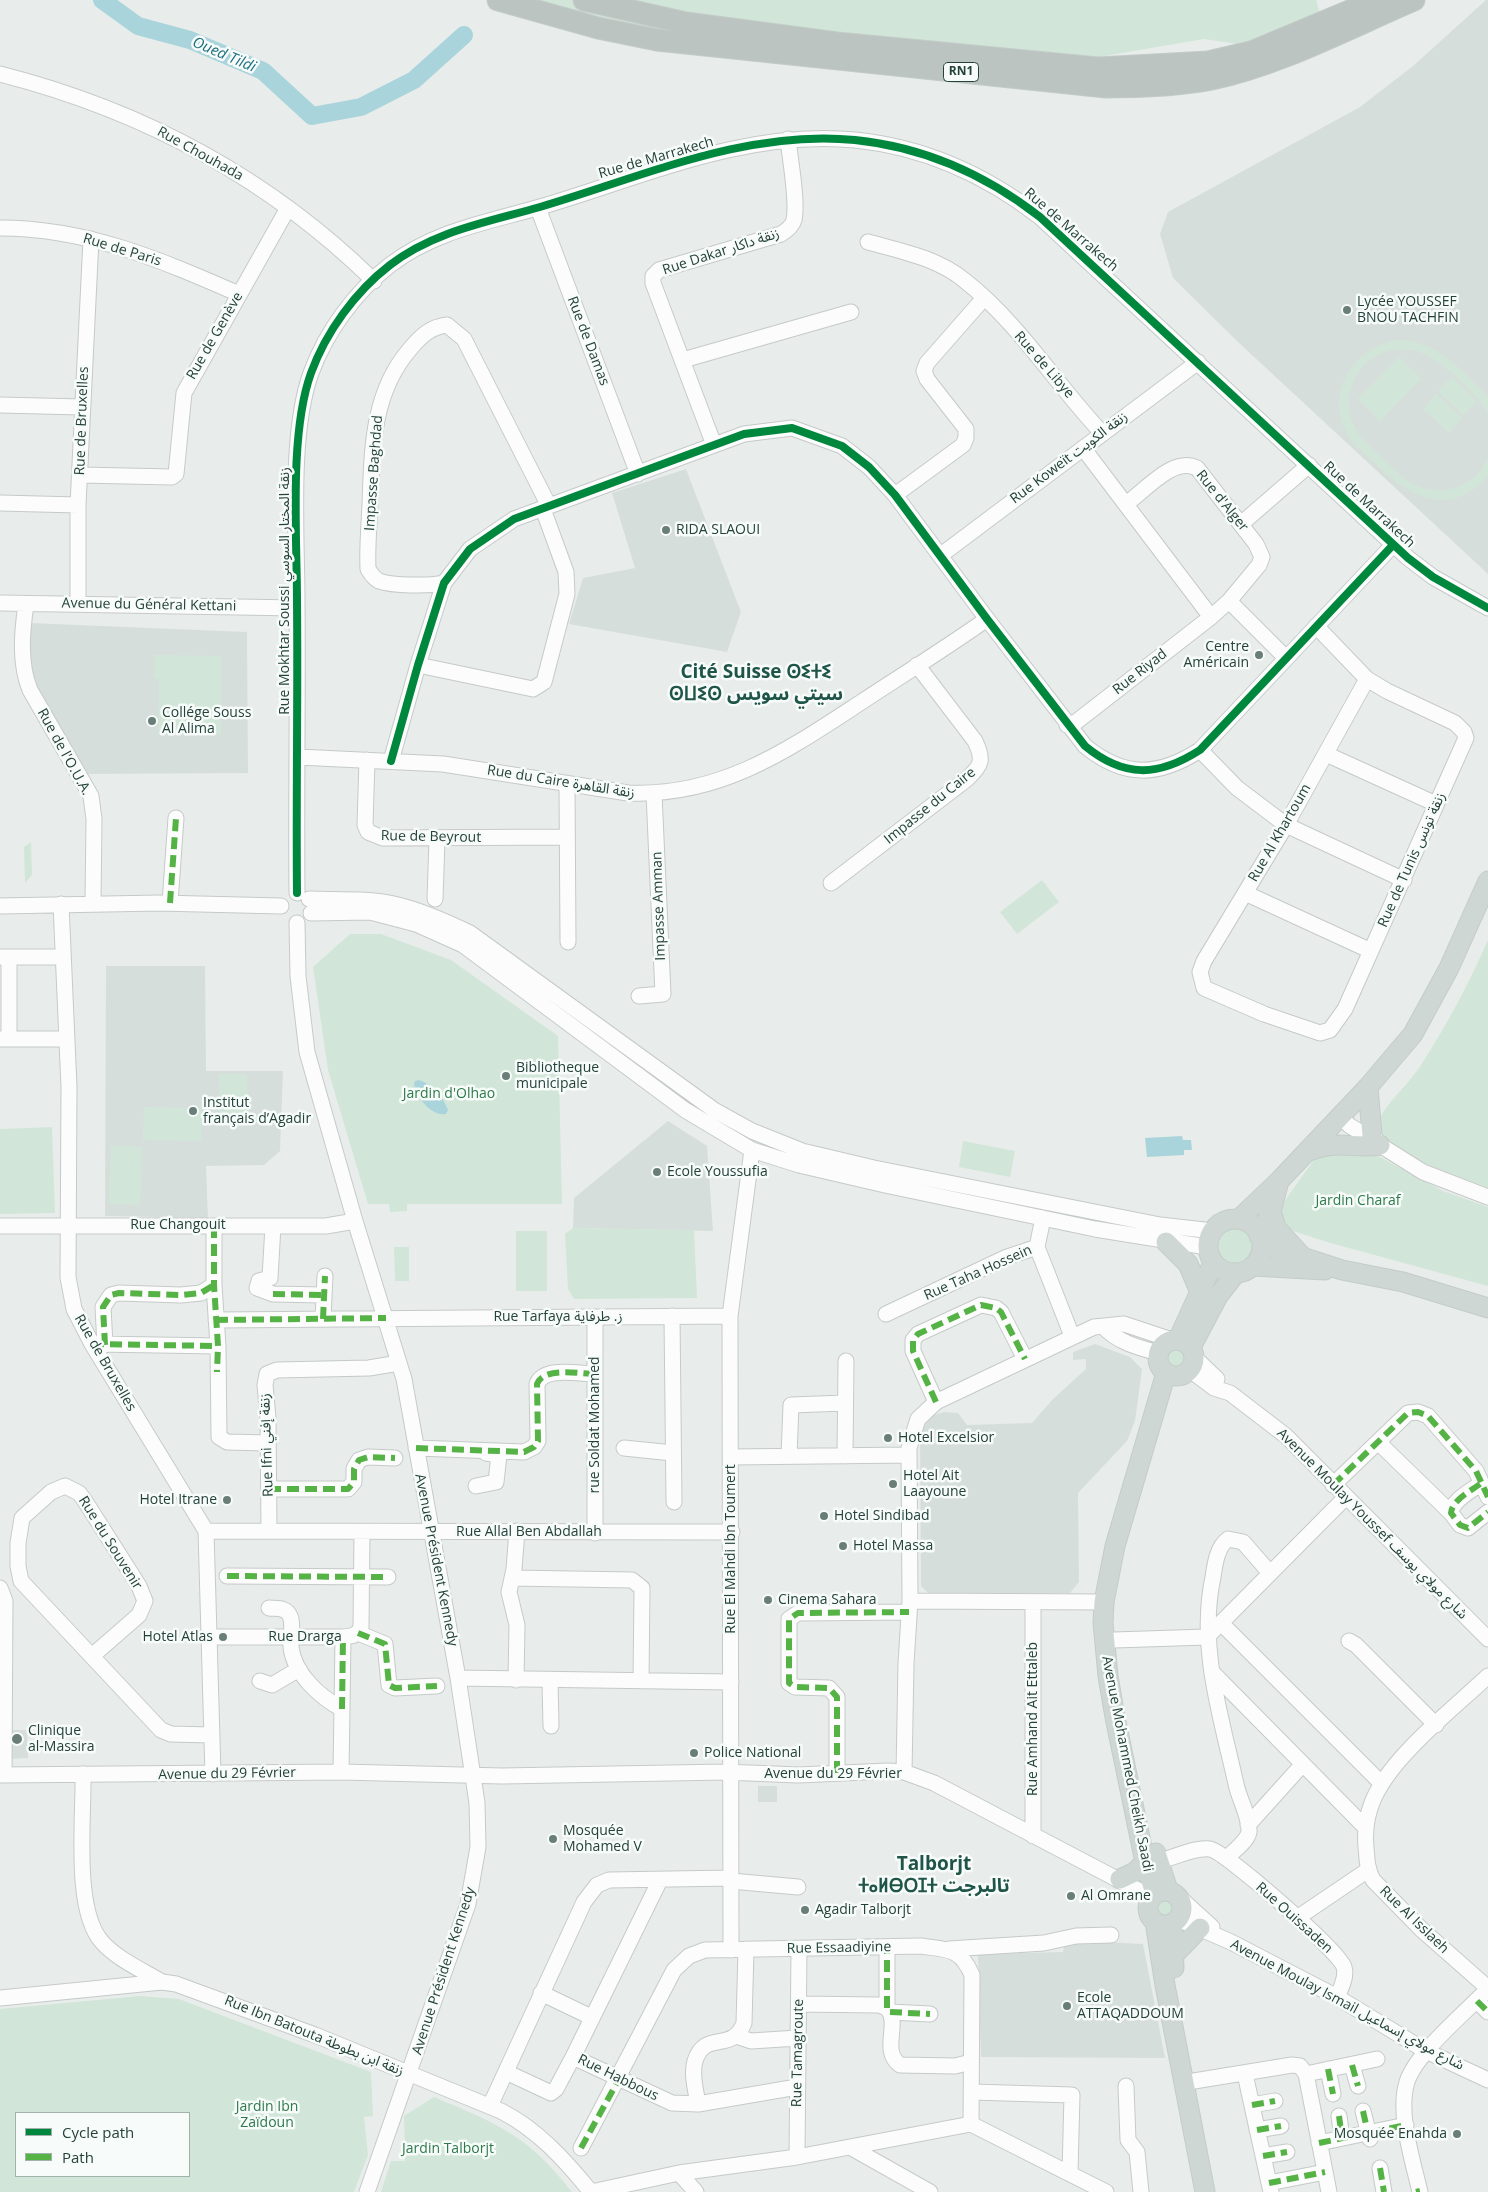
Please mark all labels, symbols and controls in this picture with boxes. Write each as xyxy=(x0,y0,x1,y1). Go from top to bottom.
water label: Oued Tildi xyxy=(190,34,258,76)
road number: RN1 xyxy=(944,62,978,82)
street label: Rue Chouhada xyxy=(154,123,246,185)
street label: Rue de Marrakech xyxy=(597,134,715,182)
street label: Rue de Marrakech xyxy=(1021,185,1121,275)
street label: Rue Dakar زنقة داكار xyxy=(660,225,782,279)
street label: Rue de Paris xyxy=(81,230,163,270)
street label: Rue de Genève xyxy=(183,289,247,383)
street label: Rue de Damas xyxy=(563,294,613,388)
place label: Lycée YOUSSEF BNOU TACHFIN xyxy=(1357,294,1459,326)
marker: Lycée YOUSSEF BNOU TACHFIN xyxy=(1341,304,1353,316)
street label: Rue de Libye xyxy=(1010,328,1078,402)
street label: Rue de Bruxelles xyxy=(72,366,92,476)
street label: Rue Koweït زنقة الكويت xyxy=(1007,408,1131,508)
street label: Impasse Baghdad xyxy=(362,415,386,531)
street label: Rue de Marrakech xyxy=(1320,458,1418,552)
street label: Rue Mokhtar Soussi زنقة المختار السوسي xyxy=(277,467,293,715)
street label: Rue d'Alger xyxy=(1192,467,1252,535)
place label: RIDA SLAOUI xyxy=(676,522,760,538)
marker: RIDA SLAOUI xyxy=(660,524,672,536)
street label: Avenue du Général Kettani xyxy=(62,595,236,615)
place label: Centre Américain xyxy=(1183,639,1249,672)
street label: Rue Riyad xyxy=(1110,646,1170,698)
marker: Centre Américain xyxy=(1253,649,1265,661)
district label: Cité Suisse ⵙⵉⵜⵉ ⵙⵡⵉⵙ سيتي سويس xyxy=(669,662,843,706)
place label: Collége Souss Al Alima xyxy=(162,705,251,738)
street label: Rue de l'O.U.A. xyxy=(33,706,95,798)
marker: Collége Souss Al Alima xyxy=(146,715,158,727)
street label: Rue du Caire زنقة القاهرة xyxy=(486,762,636,802)
street label: Impasse du Caire xyxy=(881,764,979,848)
street label: Rue Al Khartoum xyxy=(1245,781,1315,885)
street label: Rue de Tunis زنقة تونس xyxy=(1375,790,1449,930)
street label: Rue de Beyrout xyxy=(381,828,481,846)
street label: Impasse Amman xyxy=(649,851,669,961)
place label: Bibliotheque municipale xyxy=(516,1060,599,1092)
marker: Bibliotheque municipale xyxy=(500,1070,512,1082)
park label: Jardin d'Olhao xyxy=(403,1086,495,1102)
place label: Institut français d’Agadir xyxy=(203,1095,311,1128)
marker: Institut français d’Agadir xyxy=(187,1105,199,1117)
place label: Ecole Youssufia xyxy=(667,1164,768,1180)
marker: Ecole Youssufia xyxy=(651,1166,663,1178)
park label: Jardin Charaf xyxy=(1316,1193,1400,1209)
street label: Rue Changouit xyxy=(130,1217,226,1233)
street label: Rue Taha Hossein xyxy=(921,1242,1035,1304)
street label: Rue Tarfaya ز. طرفاية xyxy=(493,1309,623,1325)
street label: Rue de Bruxelles xyxy=(70,1312,140,1414)
street label: rue Soldat Mohamed xyxy=(587,1356,603,1494)
street label: Rue Ifni زنقة إفني xyxy=(257,1393,277,1497)
street label: Avenue Moulay Youssef شارع مولاي يوسف xyxy=(1273,1425,1471,1623)
place label: Hotel Excelsior xyxy=(898,1430,994,1446)
marker: Hotel Excelsior xyxy=(882,1432,894,1444)
street label: Rue El Mahdi Ibn Toumert xyxy=(723,1464,739,1634)
place label: Hotel Ait Laayoune xyxy=(903,1468,966,1500)
street label: Avenue Président Kennedy xyxy=(411,1472,461,1648)
marker: Hotel Ait Laayoune xyxy=(887,1478,899,1490)
place label: Hotel Itrane xyxy=(139,1492,217,1508)
street label: Rue du Souvenir xyxy=(75,1493,145,1593)
marker: Hotel Itrane xyxy=(221,1494,233,1506)
place label: Hotel Sindibad xyxy=(834,1508,930,1524)
marker: Hotel Sindibad xyxy=(818,1510,830,1522)
street label: Rue Allal Ben Abdallah xyxy=(456,1524,602,1540)
place label: Hotel Massa xyxy=(853,1538,933,1554)
marker: Hotel Massa xyxy=(837,1540,849,1552)
place label: Cinema Sahara xyxy=(778,1592,876,1608)
marker: Cinema Sahara xyxy=(762,1594,774,1606)
place label: Hotel Atlas xyxy=(142,1629,213,1645)
street label: Rue Drarga xyxy=(268,1629,342,1645)
marker: Hotel Atlas xyxy=(217,1631,229,1643)
street label: Rue Amhand Ait Ettaleb xyxy=(1025,1642,1041,1796)
street label: Avenue Mohammed Cheikh Saadi xyxy=(1098,1655,1156,1873)
place label: Clinique al-Massira xyxy=(28,1723,95,1755)
marker: Clinique al-Massira xyxy=(10,1732,24,1746)
place label: Police National xyxy=(704,1745,801,1761)
marker: Police National xyxy=(688,1747,700,1759)
street label: Avenue du 29 Février xyxy=(158,1764,296,1784)
street label: Avenue du 29 Février xyxy=(764,1766,902,1782)
place label: Mosquée Mohamed V xyxy=(563,1823,642,1855)
marker: Mosquée Mohamed V xyxy=(547,1833,559,1845)
district label: Talborjt ⵜⴰⵍⴱⵔⵊⵜ تالبرجت xyxy=(858,1854,1010,1898)
street label: Rue Ouissaden xyxy=(1252,1879,1336,1957)
street label: Rue Al Isslaeh xyxy=(1376,1883,1452,1957)
street label: Avenue Président Kennedy xyxy=(409,1885,479,2057)
place label: Al Omrane xyxy=(1081,1888,1151,1904)
marker: Al Omrane xyxy=(1065,1890,1077,1902)
place label: Agadir Talborjt xyxy=(815,1902,911,1918)
marker: Agadir Talborjt xyxy=(799,1904,811,1916)
street label: Avenue Moulay Ismail شارع مولاي إسماعيل xyxy=(1227,1936,1467,2074)
street label: Rue Essaadiyine xyxy=(787,1939,891,1957)
place label: Ecole ATTAQADDOUM xyxy=(1077,1990,1184,2022)
street label: Rue Ibn Batouta زنقة ابن بطوطة xyxy=(222,1992,406,2080)
street label: Rue Tamagroute xyxy=(789,1999,807,2107)
marker: Ecole ATTAQADDOUM xyxy=(1061,2000,1073,2012)
street label: Rue Habbous xyxy=(575,2051,661,2105)
park label: Jardin Ibn Zaïdoun xyxy=(236,2099,298,2132)
legend xyxy=(15,2112,190,2177)
text: Cycle path xyxy=(62,2122,134,2142)
place label: Mosquée Enahda xyxy=(1334,2126,1447,2142)
marker: Mosquée Enahda xyxy=(1451,2128,1463,2140)
park label: Jardin Talborjt xyxy=(402,2141,494,2157)
text: Path xyxy=(62,2147,94,2167)

